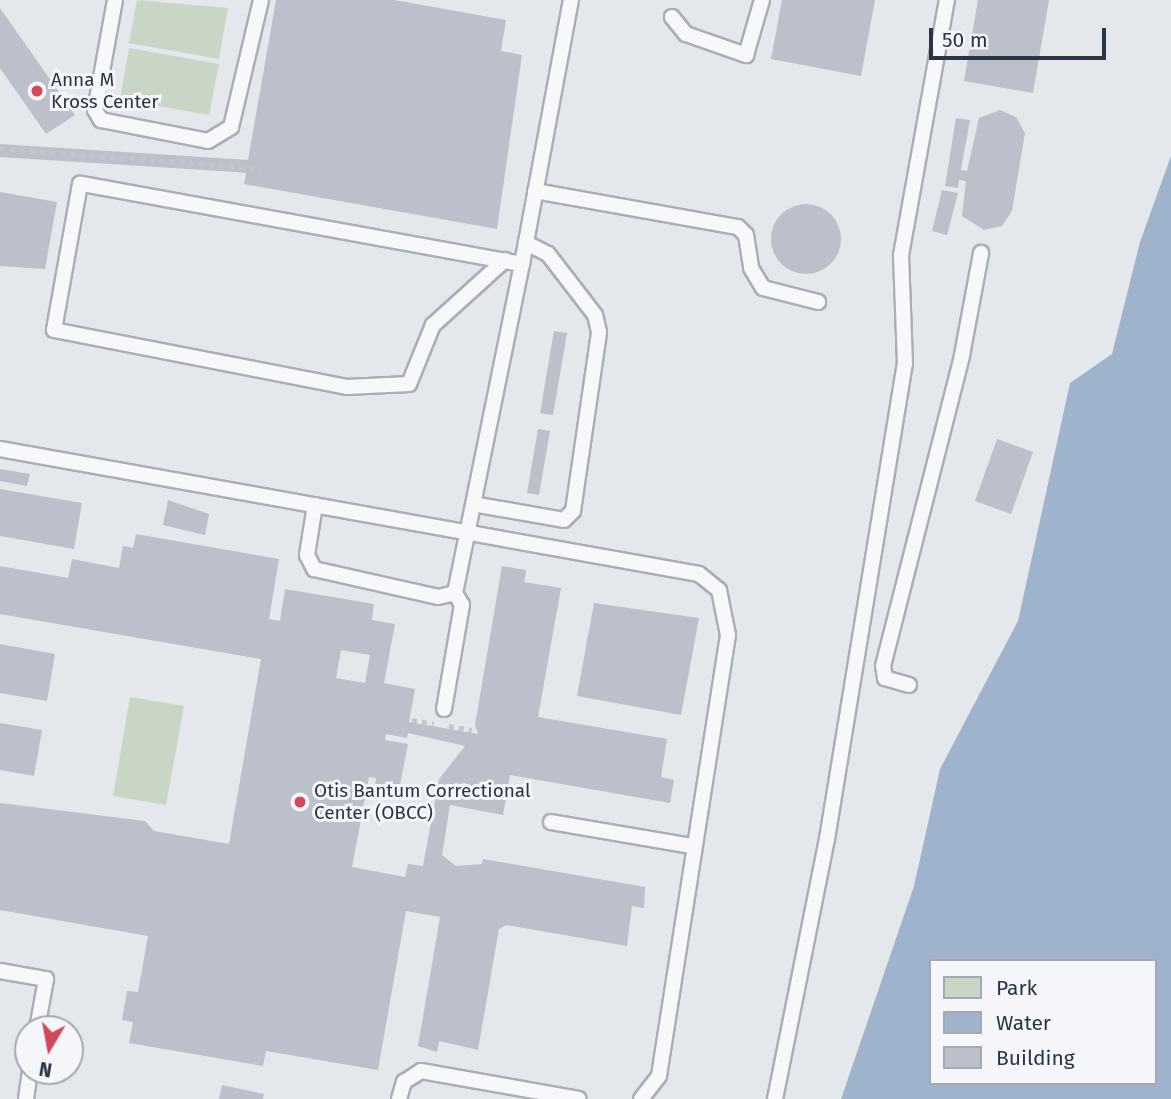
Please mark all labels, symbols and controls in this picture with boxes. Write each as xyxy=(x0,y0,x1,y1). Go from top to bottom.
scale bar xyxy=(933,14,1110,58)
text: 50 m xyxy=(942,27,988,53)
place label: Anna M Kross Center xyxy=(51,69,159,113)
marker: Anna M Kross Center xyxy=(29,83,45,99)
place label: Otis Bantum Correctional Center (OBCC) xyxy=(314,780,531,824)
marker: Otis Bantum Correctional Center (OBCC) xyxy=(292,794,308,810)
legend xyxy=(930,959,1157,1085)
text: Park xyxy=(996,975,1037,1001)
text: Water xyxy=(996,1010,1051,1036)
north arrow xyxy=(14,1015,84,1085)
text: Building xyxy=(996,1045,1075,1071)
text: N xyxy=(37,1057,54,1082)

